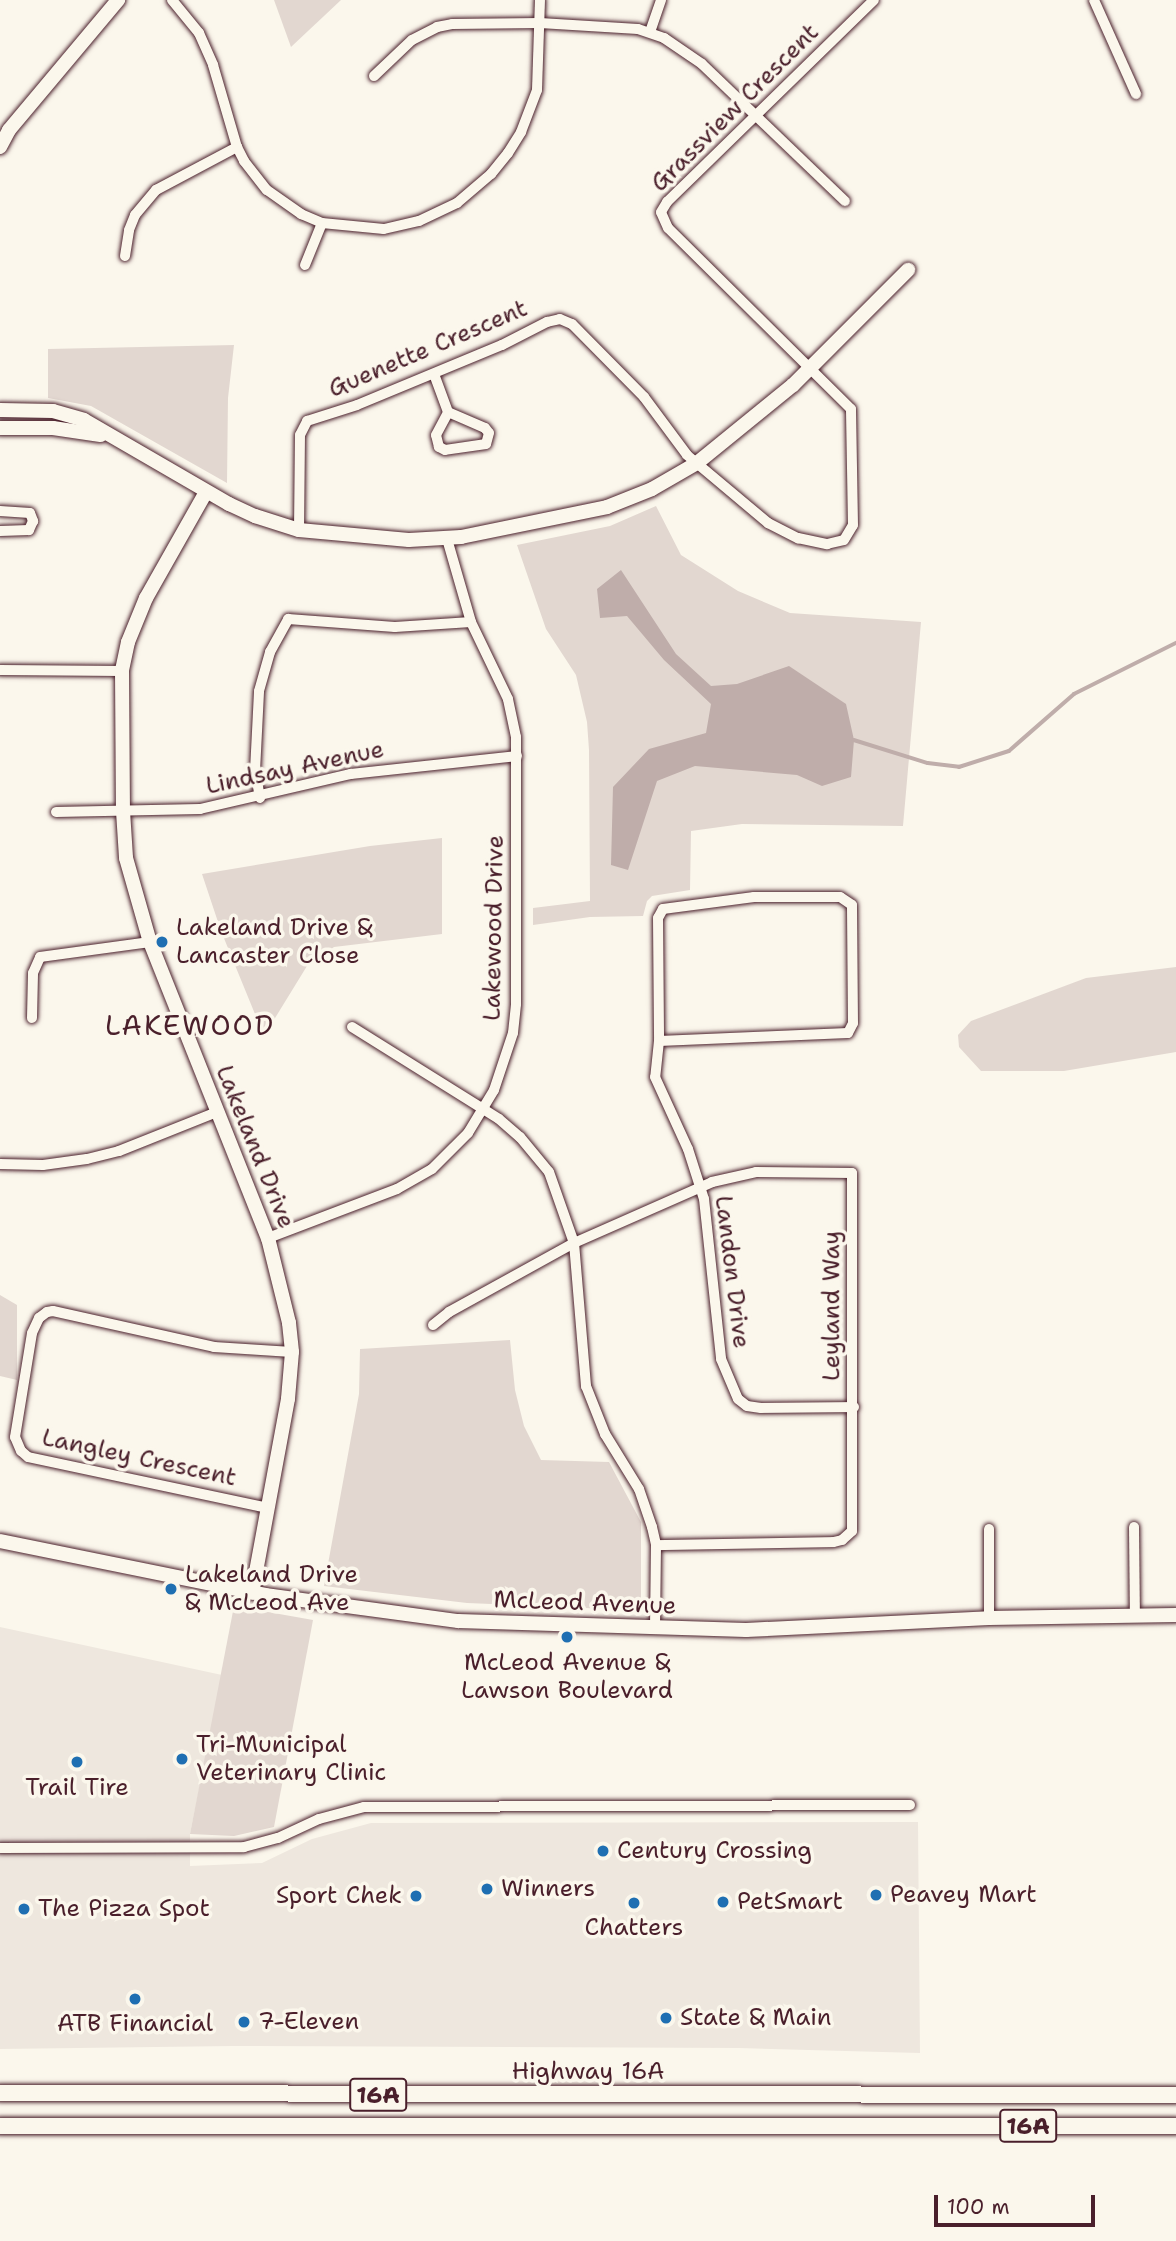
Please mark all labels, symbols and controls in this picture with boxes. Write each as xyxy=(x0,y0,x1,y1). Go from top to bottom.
street label: Grassview Crescent xyxy=(645,18,825,198)
street label: Guenette Crescent xyxy=(324,294,532,404)
street label: Lindsay Avenue xyxy=(203,735,387,801)
street label: Lakewood Drive xyxy=(478,835,510,1021)
place label: Lakeland Drive & Lancaster Close xyxy=(176,914,372,970)
marker: Lakeland Drive & Lancaster Close xyxy=(154,934,170,950)
district label: LAKEWOOD xyxy=(106,1008,274,1042)
street label: Lakeland Drive xyxy=(209,1061,301,1233)
street label: Landon Drive xyxy=(708,1194,756,1350)
street label: Leyland Way xyxy=(818,1231,846,1381)
street label: Langley Crescent xyxy=(39,1423,239,1493)
place label: Lakeland Drive & McLeod Ave xyxy=(185,1561,358,1617)
marker: Lakeland Drive & McLeod Ave xyxy=(163,1581,179,1597)
street label: McLeod Avenue xyxy=(493,1585,677,1621)
marker: McLeod Avenue & Lawson Boulevard xyxy=(559,1629,575,1645)
place label: McLeod Avenue & Lawson Boulevard xyxy=(461,1649,673,1705)
place label: Tri-Municipal Veterinary Clinic xyxy=(196,1731,386,1787)
marker: Tri-Municipal Veterinary Clinic xyxy=(174,1751,190,1767)
marker: Trail Tire xyxy=(69,1754,85,1770)
place label: Trail Tire xyxy=(25,1774,129,1802)
place label: Century Crossing xyxy=(617,1837,812,1865)
marker: Century Crossing xyxy=(595,1843,611,1859)
place label: Winners xyxy=(501,1875,595,1903)
marker: Winners xyxy=(479,1881,495,1897)
place label: Peavey Mart xyxy=(890,1881,1037,1909)
place label: Sport Chek xyxy=(276,1882,402,1910)
marker: Peavey Mart xyxy=(868,1887,884,1903)
marker: Sport Chek xyxy=(408,1888,424,1904)
place label: PetSmart xyxy=(737,1888,843,1916)
marker: PetSmart xyxy=(715,1894,731,1910)
place label: The Pizza Spot xyxy=(38,1895,210,1923)
marker: Chatters xyxy=(626,1895,642,1911)
marker: The Pizza Spot xyxy=(16,1901,32,1917)
place label: Chatters xyxy=(585,1914,683,1942)
marker: ATB Financial xyxy=(127,1991,143,2007)
place label: State & Main xyxy=(680,2004,831,2032)
place label: 7-Eleven xyxy=(258,2008,359,2036)
place label: ATB Financial xyxy=(57,2010,213,2038)
marker: State & Main xyxy=(658,2010,674,2026)
marker: 7-Eleven xyxy=(236,2014,252,2030)
street label: Highway 16A xyxy=(512,2058,664,2086)
road number: 16A xyxy=(348,2076,408,2114)
road number: 16A xyxy=(998,2106,1058,2146)
scale bar xyxy=(938,2182,1099,2226)
text: 100 m xyxy=(947,2193,1010,2221)

